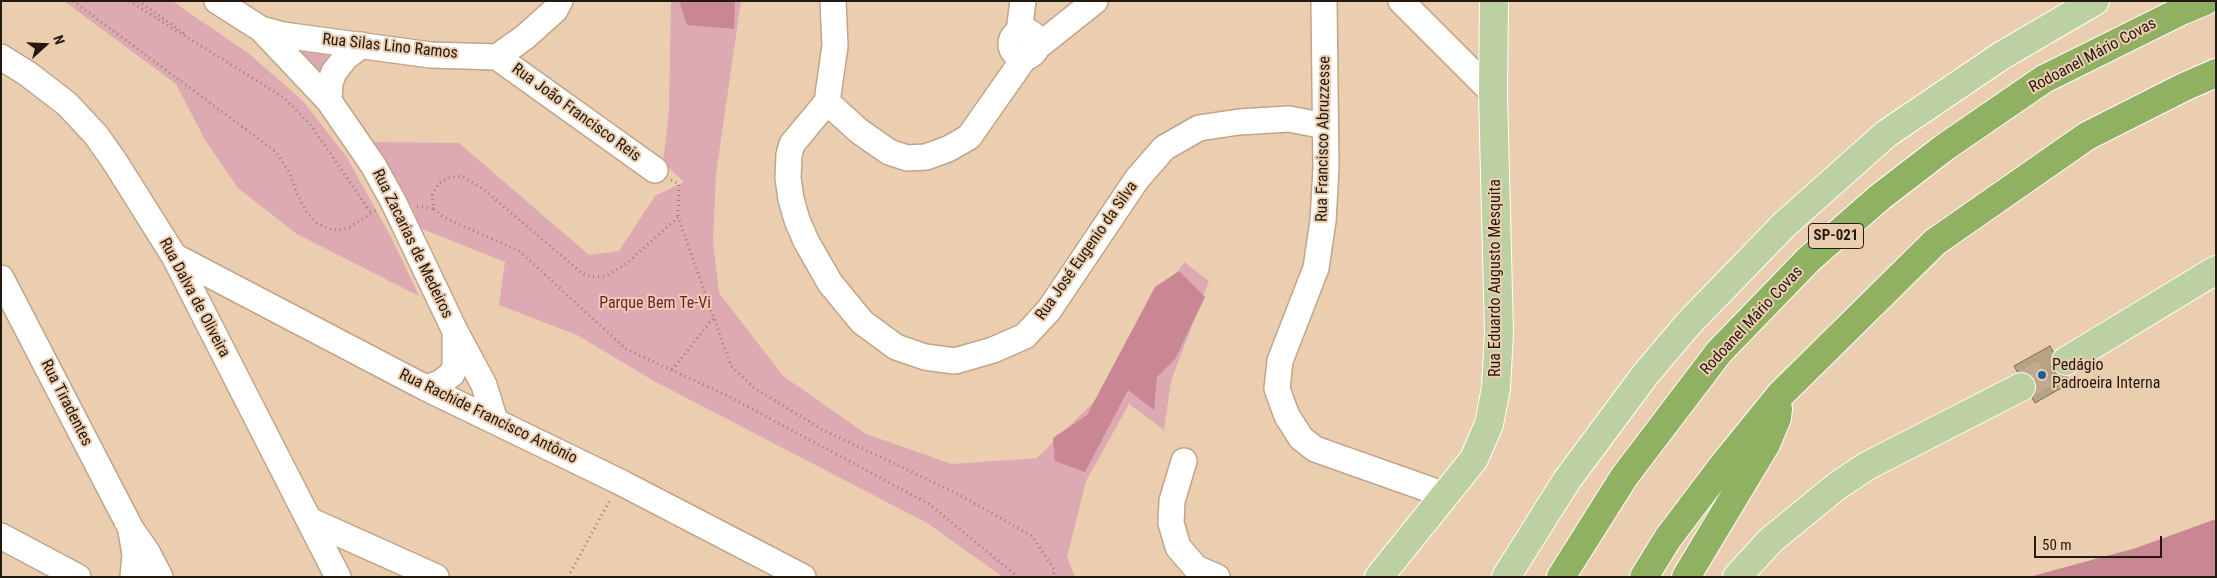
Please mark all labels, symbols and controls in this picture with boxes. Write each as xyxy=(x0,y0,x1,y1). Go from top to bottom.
street label: Rodoanel Mário Covas xyxy=(2026,14,2160,98)
north arrow xyxy=(20,20,70,70)
street label: Rua Silas Lino Ramos xyxy=(321,30,459,64)
text: N xyxy=(50,33,68,47)
street label: Rua Francisco Abruzzesse xyxy=(1313,56,1335,222)
street label: Rua João Francisco Reis xyxy=(508,60,644,166)
street label: Rua Zacarias de Medeiros xyxy=(367,166,457,322)
street label: Rua José Eugenio da Silva xyxy=(1032,178,1142,324)
street label: Rua Eduardo Augusto Mesquita xyxy=(1486,179,1506,377)
road number: SP-021 xyxy=(1808,224,1864,248)
street label: Rua Dalva de Oliveira xyxy=(154,235,234,361)
street label: Rodoanel Mário Covas xyxy=(1697,263,1807,379)
park label: Parque Bem Te-Vi xyxy=(599,294,711,314)
place label: Pedágio Padroeira Interna xyxy=(2052,356,2160,394)
street label: Rua Tiradentes xyxy=(36,357,96,449)
street label: Rua Rachide Francisco Antônio xyxy=(396,366,580,468)
marker: Pedágio Padroeira Interna xyxy=(2036,369,2048,381)
scale bar xyxy=(2037,526,2164,558)
text: 50 m xyxy=(2042,536,2072,554)

